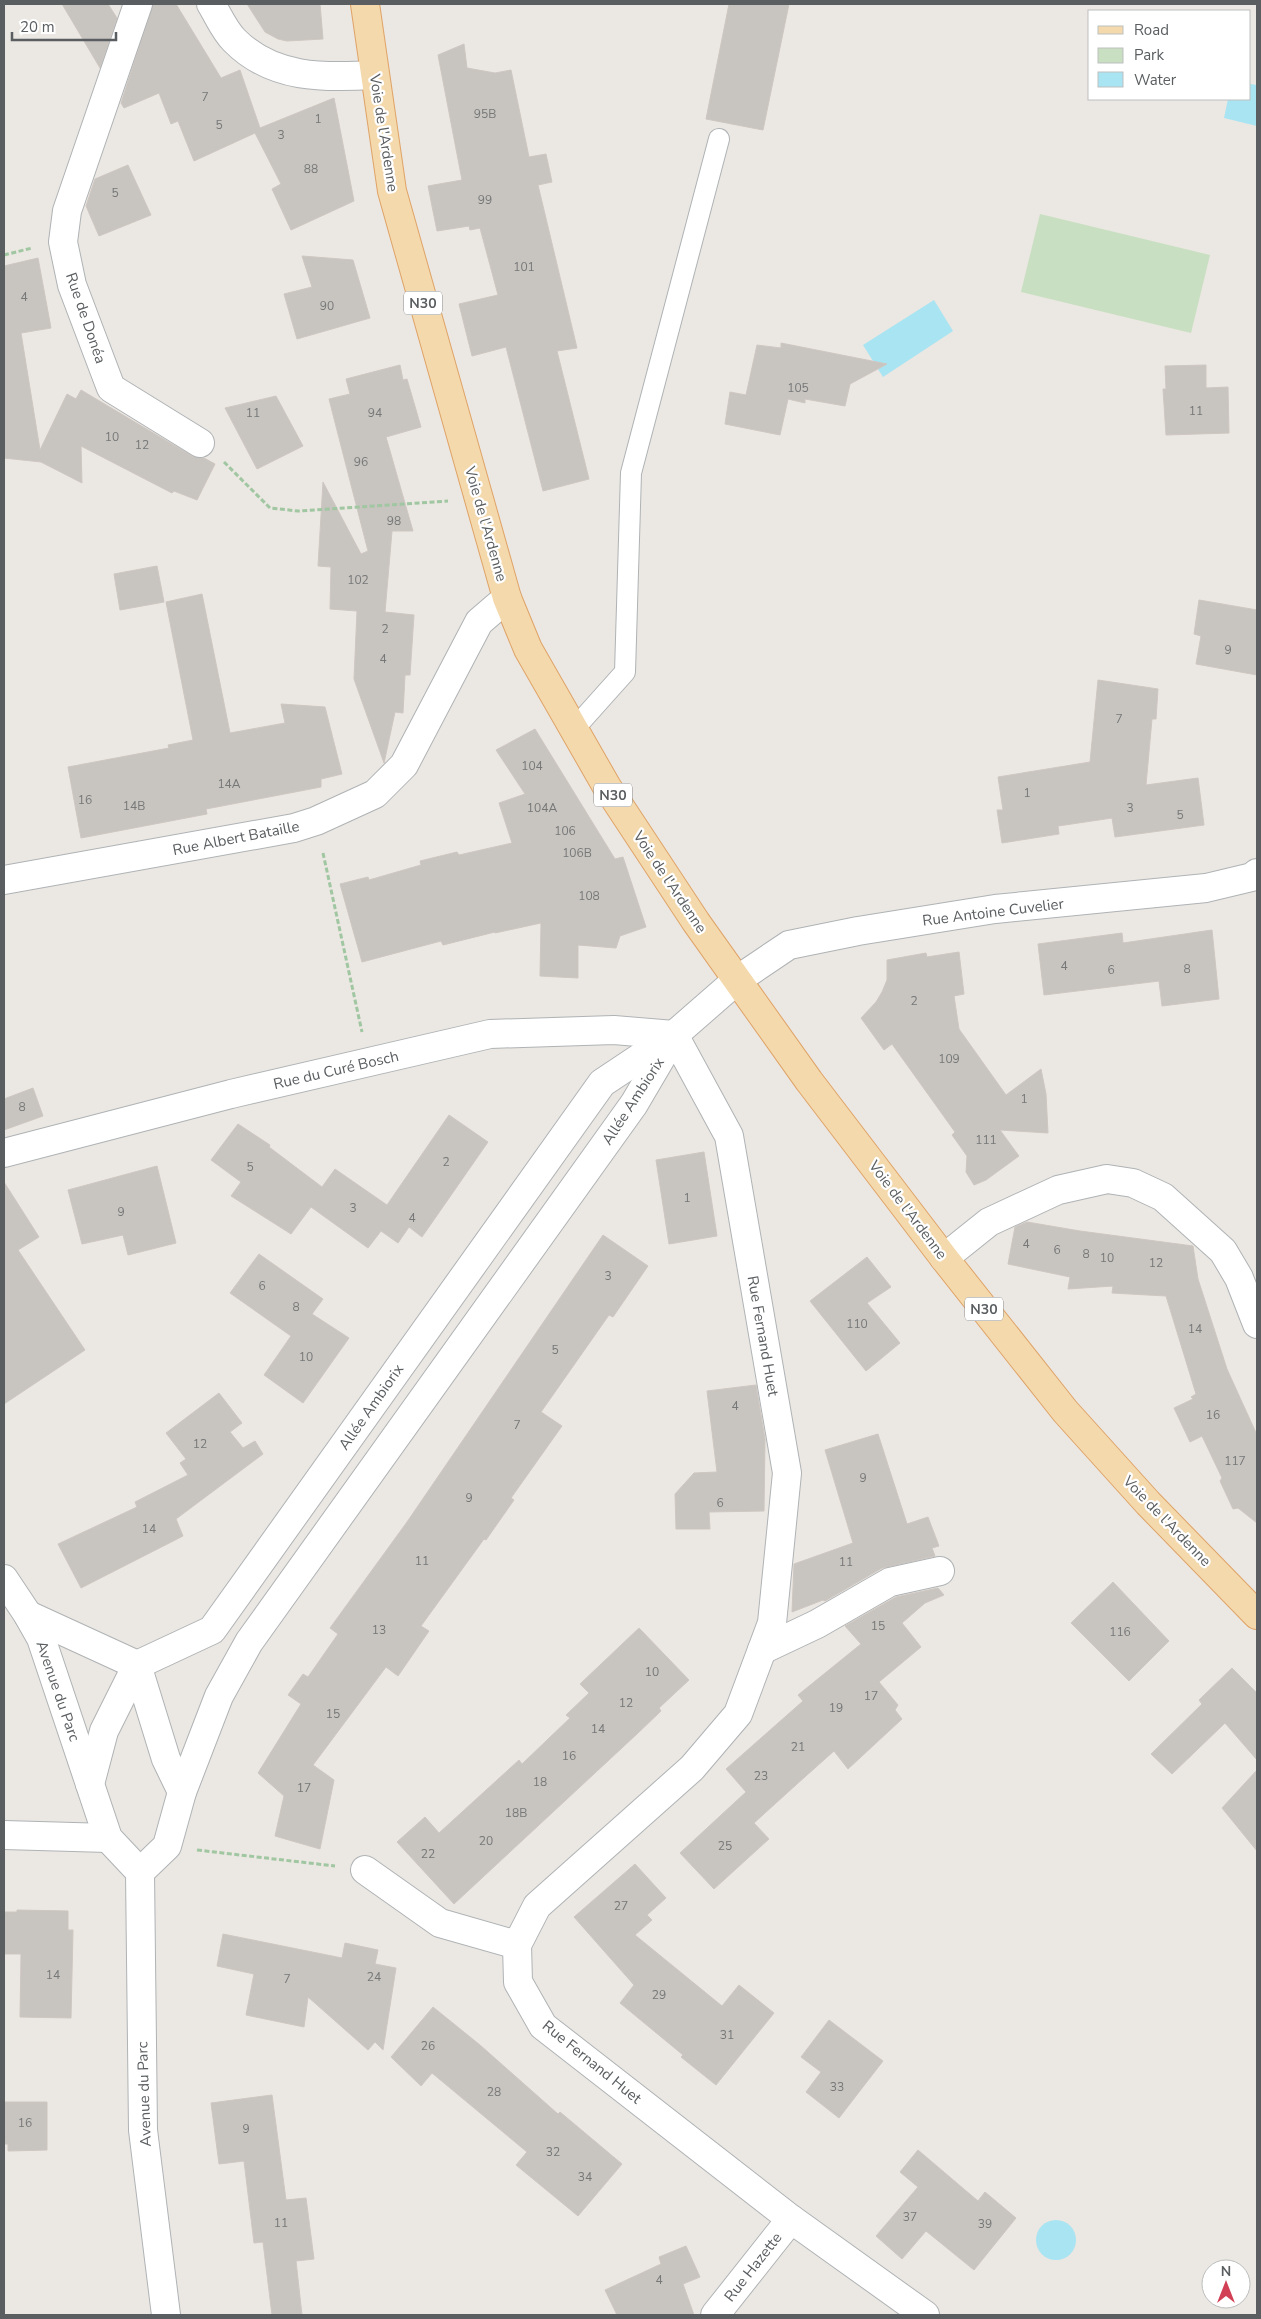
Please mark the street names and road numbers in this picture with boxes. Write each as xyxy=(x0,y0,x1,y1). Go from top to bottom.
street label: Voie de l'Ardenne xyxy=(365,72,403,193)
street label: Rue de Donéa xyxy=(61,270,111,366)
road number: N30 xyxy=(404,292,442,314)
street label: Voie de l'Ardenne xyxy=(460,463,512,584)
road number: N30 xyxy=(594,784,632,806)
street label: Rue Albert Bataille xyxy=(171,816,301,860)
street label: Voie de l'Ardenne xyxy=(628,826,712,937)
street label: Rue Antoine Cuvelier xyxy=(921,893,1065,931)
street label: Rue du Curé Bosch xyxy=(271,1046,401,1094)
street label: Allée Ambiorix xyxy=(597,1053,669,1149)
street label: Voie de l'Ardenne xyxy=(864,1156,952,1263)
street label: Rue Fernand Huet xyxy=(743,1274,784,1399)
road number: N30 xyxy=(965,1298,1003,1320)
street label: Allée Ambiorix xyxy=(334,1360,408,1454)
street label: Voie de l'Ardenne xyxy=(1118,1471,1215,1571)
street label: Avenue du Parc xyxy=(31,1638,85,1744)
street label: Rue Fernand Huet xyxy=(538,2016,646,2109)
street label: Avenue du Parc xyxy=(132,2041,156,2147)
street label: Rue Hazette xyxy=(720,2228,786,2306)

